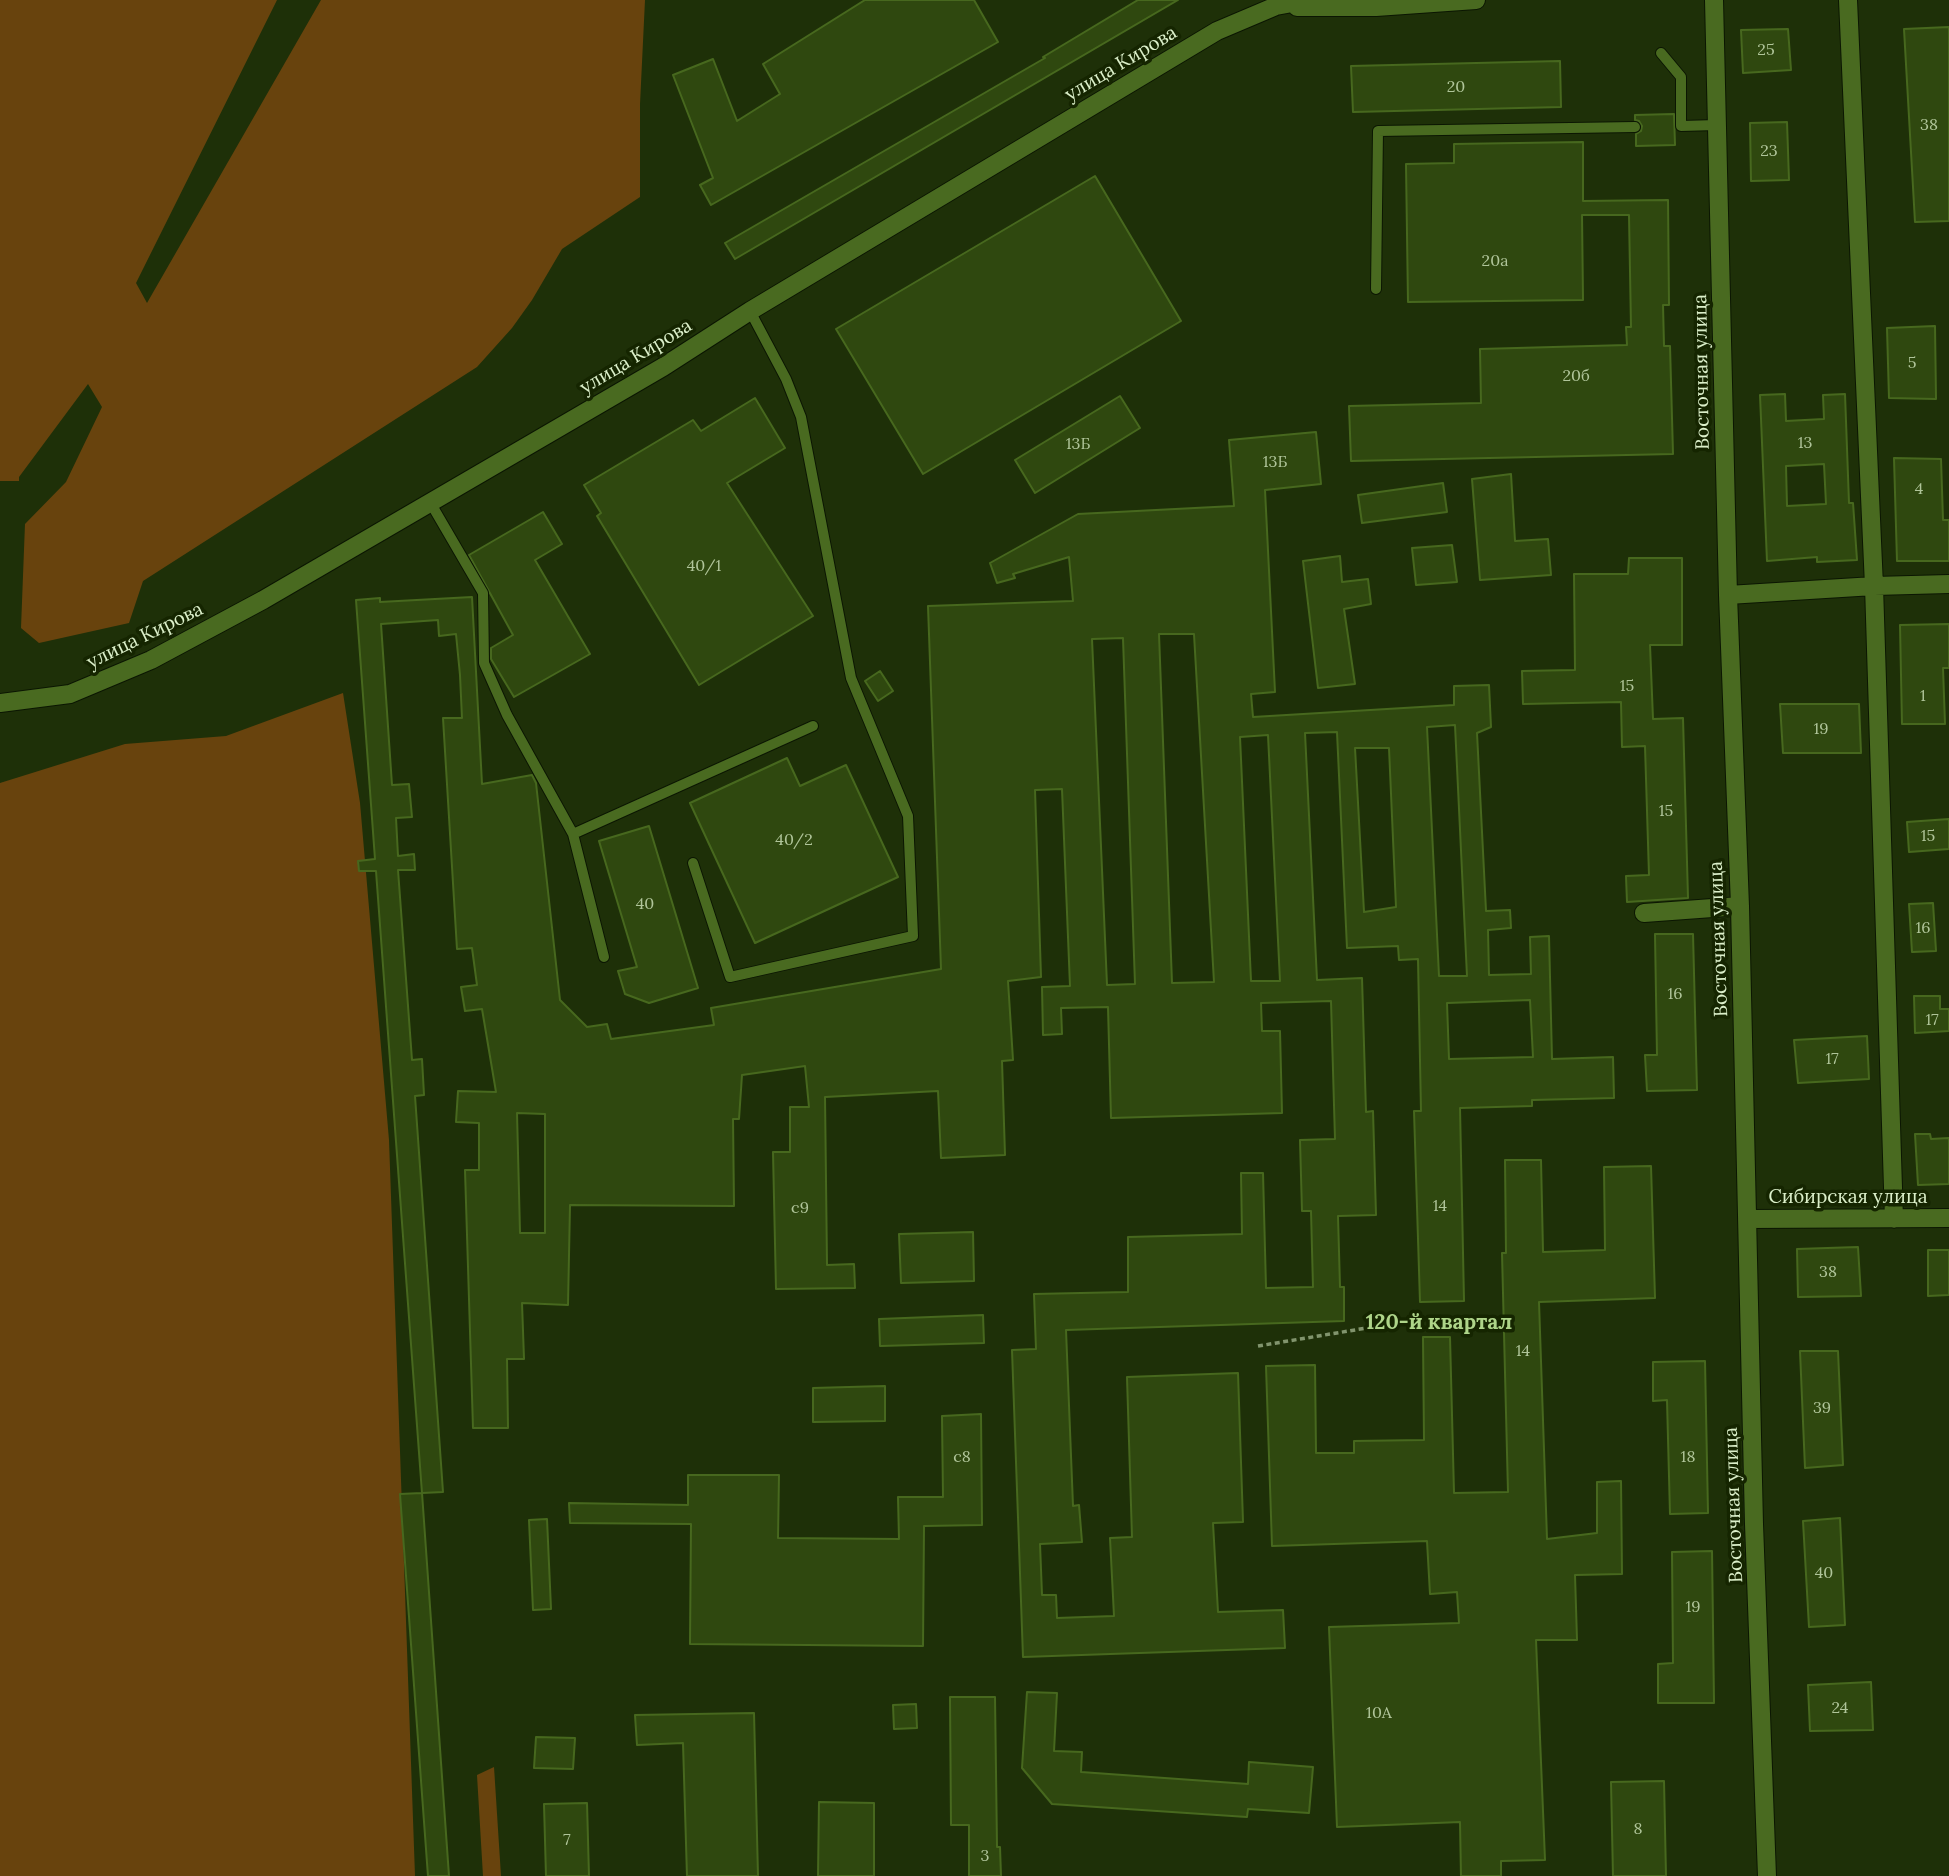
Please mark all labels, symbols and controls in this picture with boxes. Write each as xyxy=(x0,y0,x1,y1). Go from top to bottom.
street label: улица Кирова xyxy=(1061,22,1181,106)
house number: 25 xyxy=(1757,40,1775,60)
house number: 20 xyxy=(1447,77,1465,97)
house number: 38 xyxy=(1920,115,1938,135)
house number: 23 xyxy=(1760,141,1778,161)
house number: 20а xyxy=(1482,251,1508,271)
street label: Восточная улица xyxy=(1689,294,1715,450)
street label: улица Кирова xyxy=(576,315,696,399)
house number: 5 xyxy=(1908,353,1916,373)
house number: 20б xyxy=(1562,366,1590,386)
house number: 13 xyxy=(1798,433,1812,453)
house number: 13Б xyxy=(1066,434,1090,454)
house number: 13Б xyxy=(1263,452,1287,472)
house number: 4 xyxy=(1915,479,1923,499)
house number: 40/1 xyxy=(687,556,721,576)
street label: улица Кирова xyxy=(83,598,207,674)
house number: 15 xyxy=(1620,676,1634,696)
house number: 1 xyxy=(1920,686,1926,706)
house number: 19 xyxy=(1813,719,1829,739)
house number: 15 xyxy=(1659,801,1673,821)
house number: 15 xyxy=(1921,826,1935,846)
house number: 40/2 xyxy=(775,830,813,850)
street label: Восточная улица xyxy=(1705,861,1733,1017)
house number: 40 xyxy=(636,894,654,914)
house number: 16 xyxy=(1915,918,1931,938)
house number: 16 xyxy=(1667,984,1683,1004)
house number: 17 xyxy=(1925,1010,1939,1030)
house number: 17 xyxy=(1825,1049,1839,1069)
street label: Сибирская улица xyxy=(1769,1187,1927,1209)
house number: 14 xyxy=(1433,1196,1447,1216)
house number: с9 xyxy=(791,1198,809,1218)
house number: 38 xyxy=(1819,1262,1837,1282)
district label: 120-й квартал xyxy=(1366,1310,1512,1336)
house number: 14 xyxy=(1516,1341,1530,1361)
house number: 39 xyxy=(1813,1398,1831,1418)
street label: Восточная улица xyxy=(1720,1427,1748,1583)
house number: с8 xyxy=(953,1447,971,1467)
house number: 18 xyxy=(1681,1447,1695,1467)
house number: 40 xyxy=(1815,1563,1833,1583)
house number: 19 xyxy=(1685,1597,1701,1617)
house number: 24 xyxy=(1832,1698,1848,1718)
house number: 10А xyxy=(1366,1703,1392,1723)
house number: 8 xyxy=(1634,1819,1642,1839)
house number: 7 xyxy=(563,1830,571,1850)
house number: 3 xyxy=(981,1846,989,1866)

